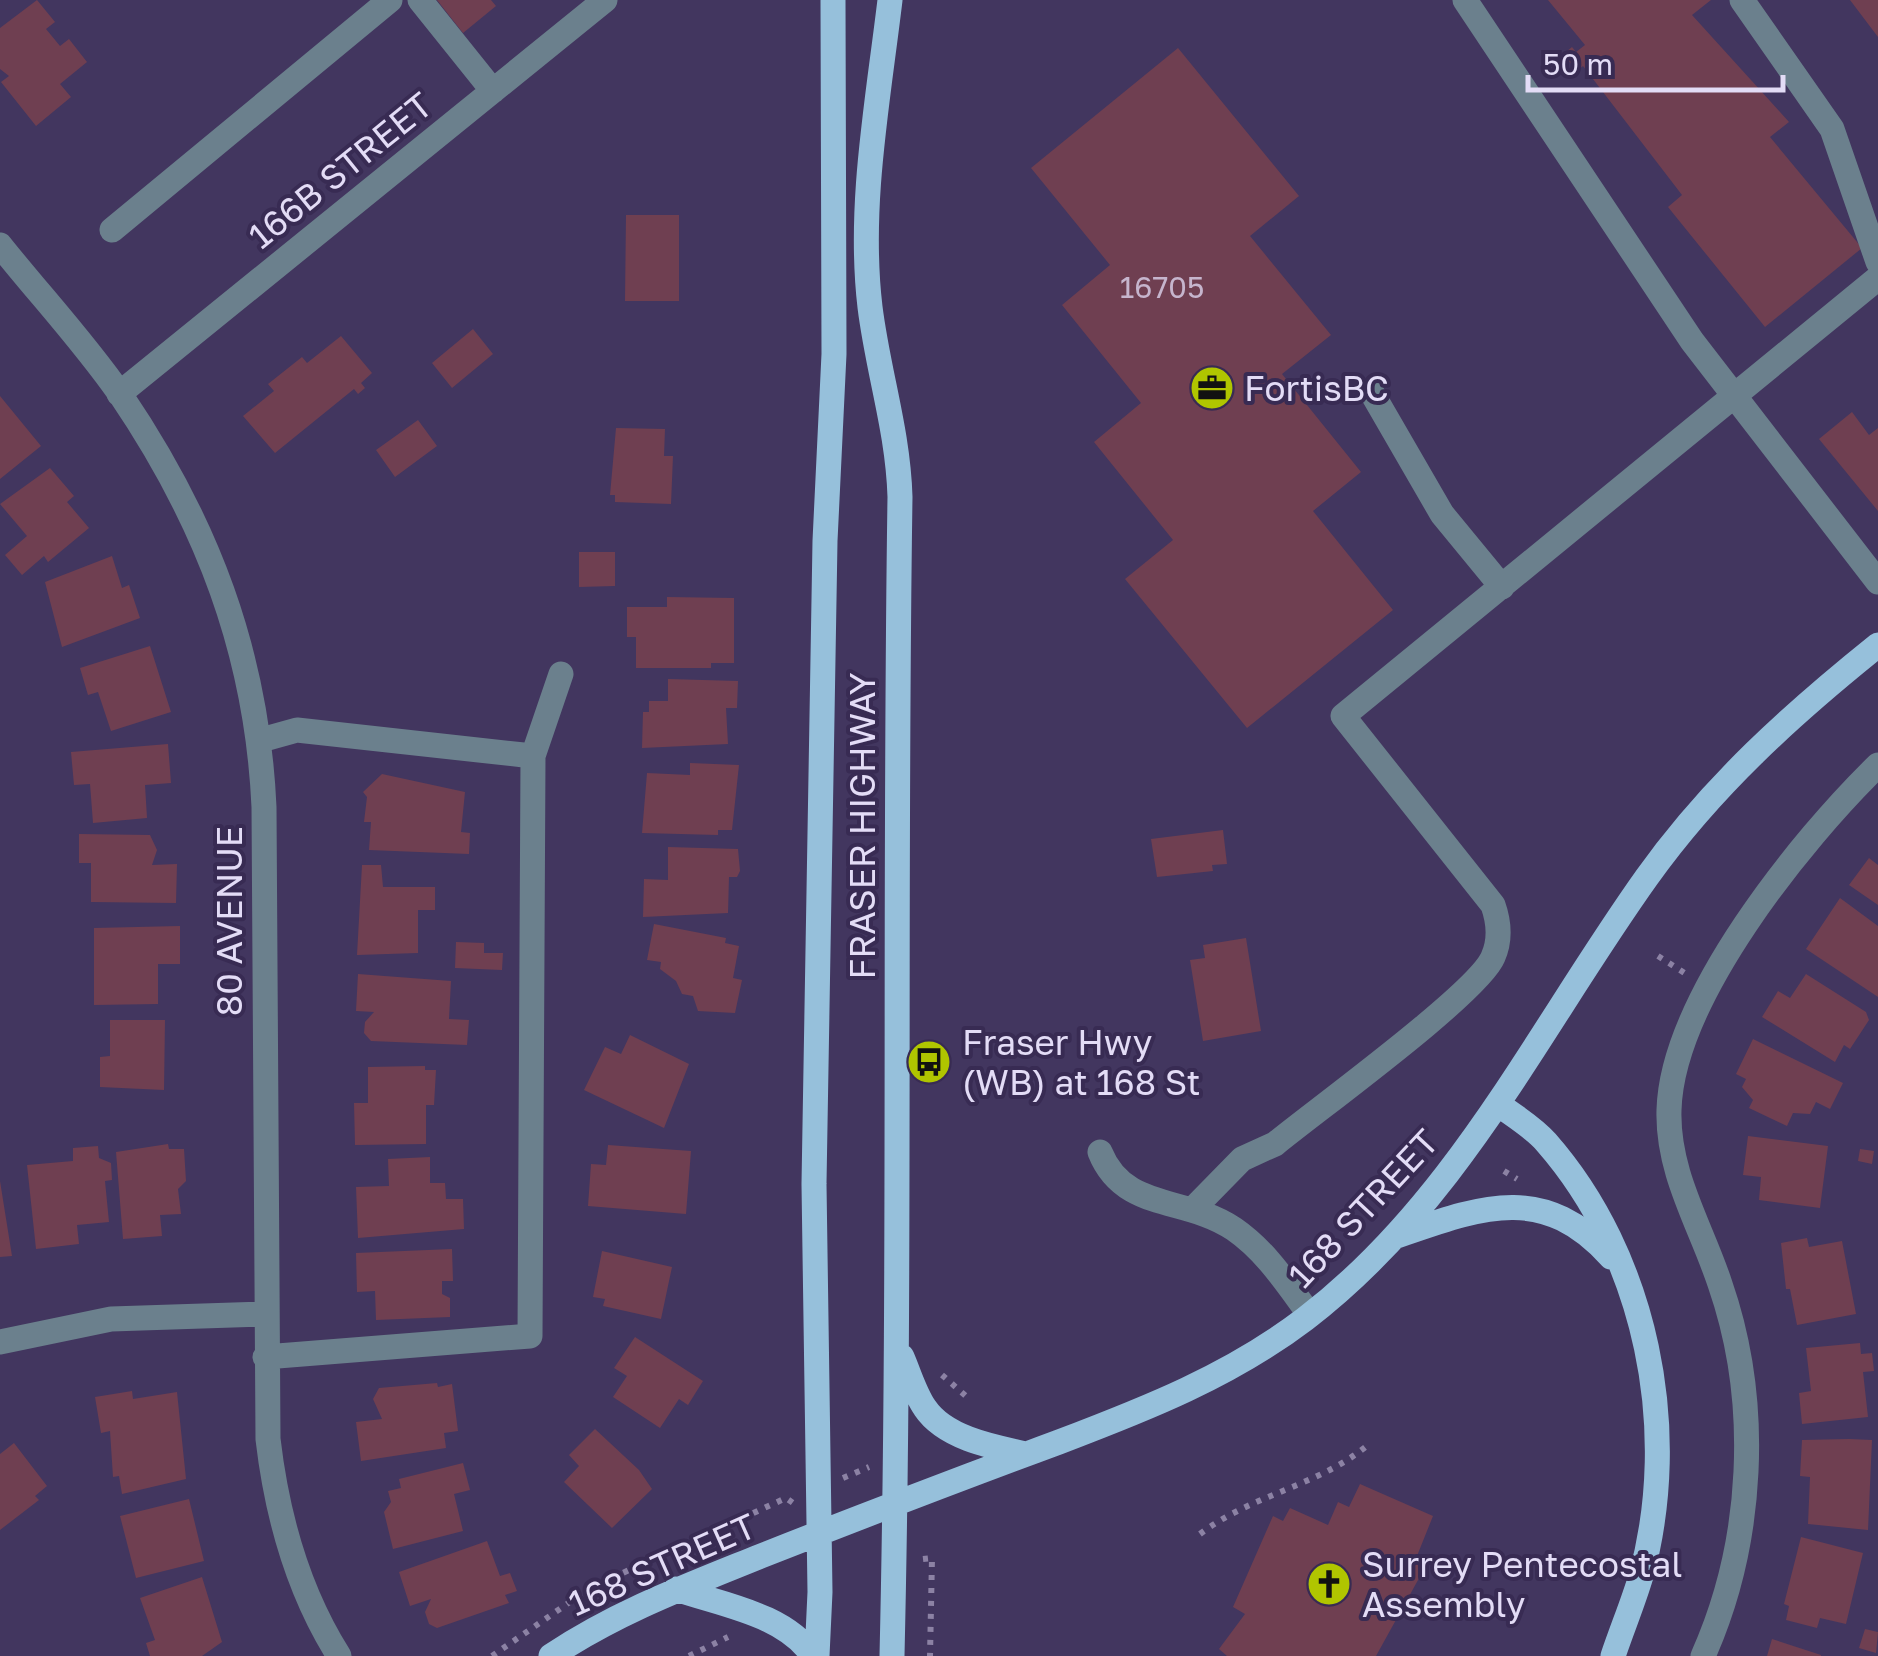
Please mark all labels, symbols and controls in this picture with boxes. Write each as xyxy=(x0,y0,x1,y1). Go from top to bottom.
scale bar xyxy=(1528,30,1783,92)
text: 50 m xyxy=(1543,46,1613,82)
street label: 166B STREET xyxy=(240,83,440,257)
house number: 16705 xyxy=(1120,269,1204,305)
office icon: FortisBC xyxy=(1189,365,1235,411)
place label: FortisBC xyxy=(1244,367,1389,409)
street label: FRASER HIGHWAY xyxy=(841,672,883,979)
street label: 80 AVENUE xyxy=(208,826,250,1016)
place label: Fraser Hwy (WB) at 168 St xyxy=(962,1021,1201,1103)
bus stop icon: Fraser Hwy (WB) at 168 St xyxy=(906,1039,952,1085)
street label: 168 STREET xyxy=(1279,1120,1447,1296)
street label: 168 STREET xyxy=(562,1504,762,1624)
place label: Surrey Pentecostal Assembly xyxy=(1362,1543,1682,1625)
church icon: Surrey Pentecostal Assembly xyxy=(1306,1561,1352,1607)

